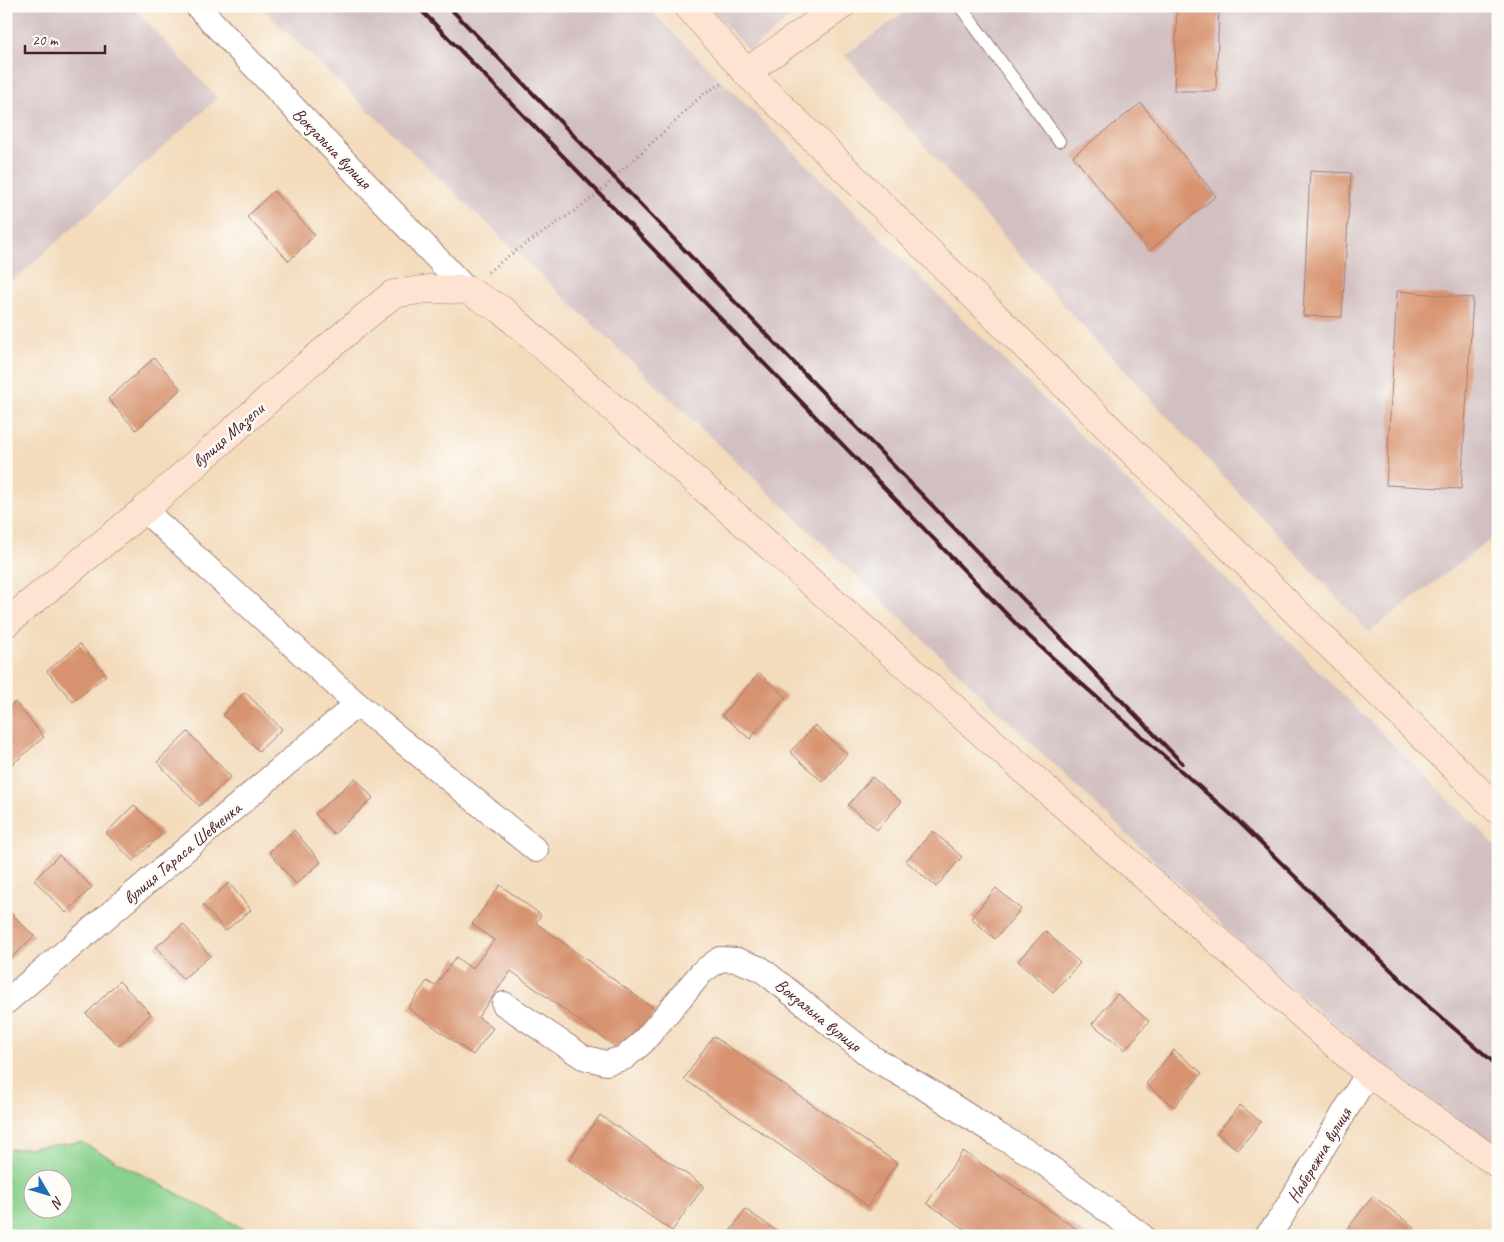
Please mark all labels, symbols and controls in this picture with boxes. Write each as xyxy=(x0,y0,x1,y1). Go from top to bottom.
scale bar xyxy=(25,22,105,54)
text: 20 m xyxy=(32,31,59,50)
street label: Вокзальна вулиця xyxy=(287,103,377,195)
street label: вулиця Мазепи xyxy=(188,397,270,473)
street label: вулиця Тараса Шевченка xyxy=(118,796,247,909)
street label: Вокзальна вулиця xyxy=(770,974,867,1058)
street label: Набережна вулиця xyxy=(1282,1102,1357,1207)
north arrow xyxy=(22,1170,72,1220)
text: N xyxy=(47,1193,67,1212)

